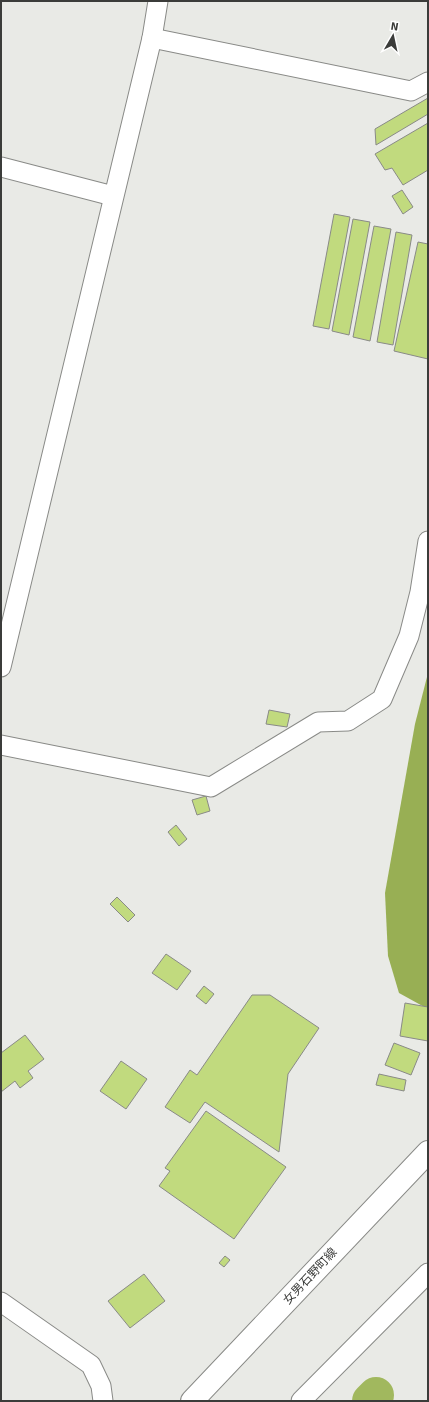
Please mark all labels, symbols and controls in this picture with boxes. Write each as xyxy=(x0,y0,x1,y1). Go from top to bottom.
north arrow xyxy=(373,16,413,56)
text: N xyxy=(390,20,399,34)
street label: 女男石野町線 xyxy=(280,1245,340,1308)

